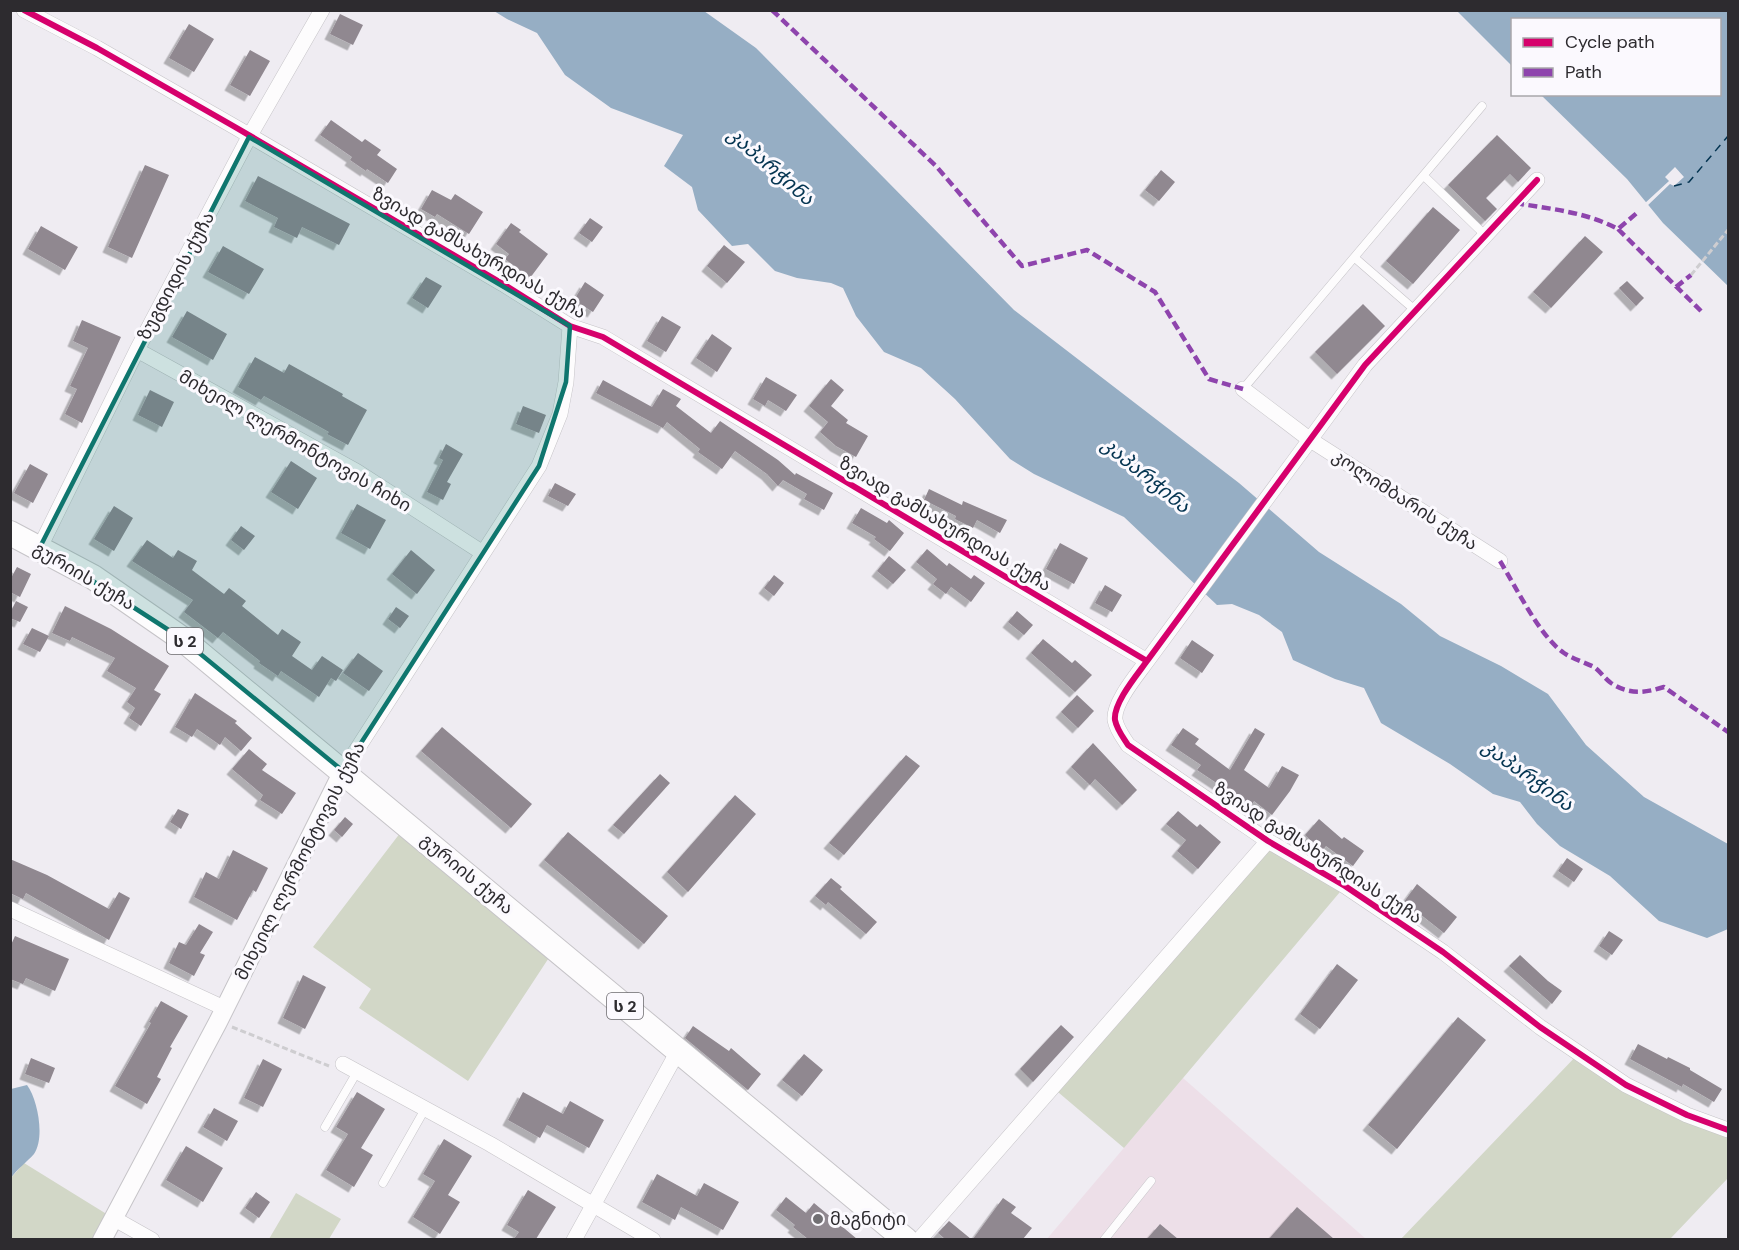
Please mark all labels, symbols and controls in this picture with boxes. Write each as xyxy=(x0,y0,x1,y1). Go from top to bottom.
legend xyxy=(1511,18,1721,96)
text: Cycle path xyxy=(1565,30,1655,54)
text: Path xyxy=(1565,60,1602,84)
water label: კაპარჭინა xyxy=(722,121,821,211)
street label: ზვიად გამსახურდიას ქუჩა xyxy=(367,182,591,324)
street label: ზუგდიდის ქუჩა xyxy=(132,208,220,344)
street label: მიხეილ ლერმონტოვის ჩიხი xyxy=(174,364,416,518)
water label: კაპარჭინა xyxy=(1096,431,1196,519)
street label: კოლიმბარის ქუჩა xyxy=(1328,444,1482,556)
street label: ზვიად გამსახურდიას ქუჩა xyxy=(834,451,1056,597)
street label: გურიის ქუჩა xyxy=(29,536,139,616)
road number: ს 2 xyxy=(167,628,203,654)
water label: კაპარჭინა xyxy=(1477,733,1580,817)
street label: მიხეილ ლერმონტოვის ქუჩა xyxy=(229,738,371,984)
street label: ზვიად გამსახურდიას ქუჩა xyxy=(1209,777,1427,929)
street label: გურიის ქუჩა xyxy=(415,828,519,920)
road number: ს 2 xyxy=(607,993,643,1019)
place label: მაგნიტი xyxy=(830,1207,906,1231)
marker: მაგნიტი xyxy=(811,1212,825,1226)

